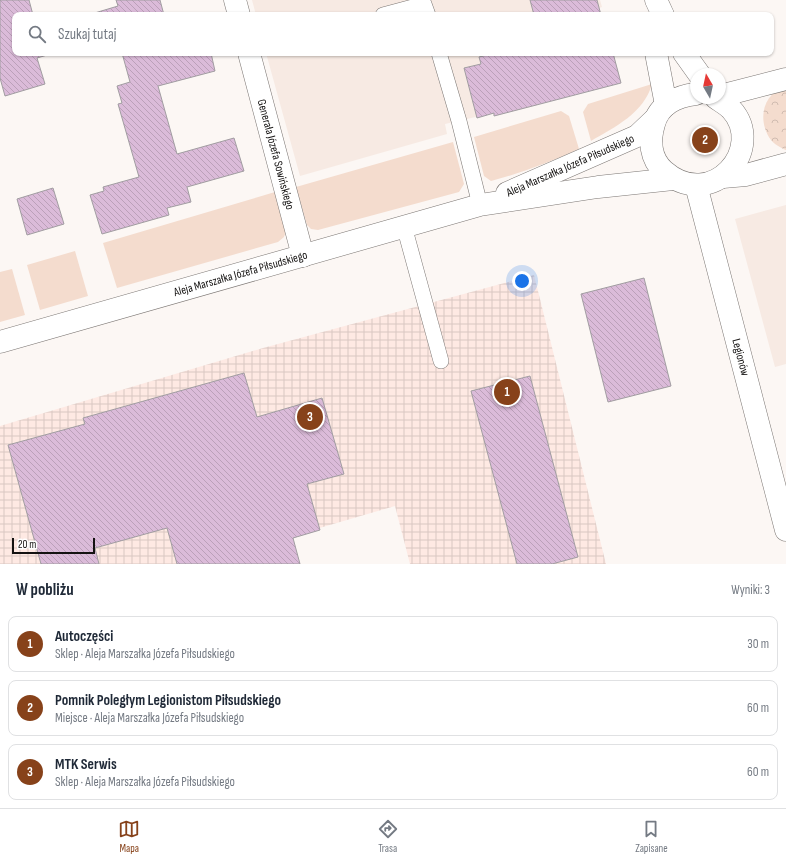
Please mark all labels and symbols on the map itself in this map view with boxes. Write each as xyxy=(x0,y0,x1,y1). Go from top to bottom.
north arrow xyxy=(690,68,726,104)
street label: Generała Józefa Sowińskiego xyxy=(254,98,298,211)
pin: 2 xyxy=(692,125,718,155)
street label: Aleja Marszałka Józefa Piłsudskiego xyxy=(503,131,637,200)
street label: Aleja Marszałka Józefa Piłsudskiego xyxy=(171,247,309,300)
your location xyxy=(512,271,532,291)
street label: Legionów xyxy=(729,337,753,378)
pin: 1 xyxy=(494,377,520,407)
pin: 3 xyxy=(297,402,323,432)
scale bar xyxy=(12,536,95,555)

